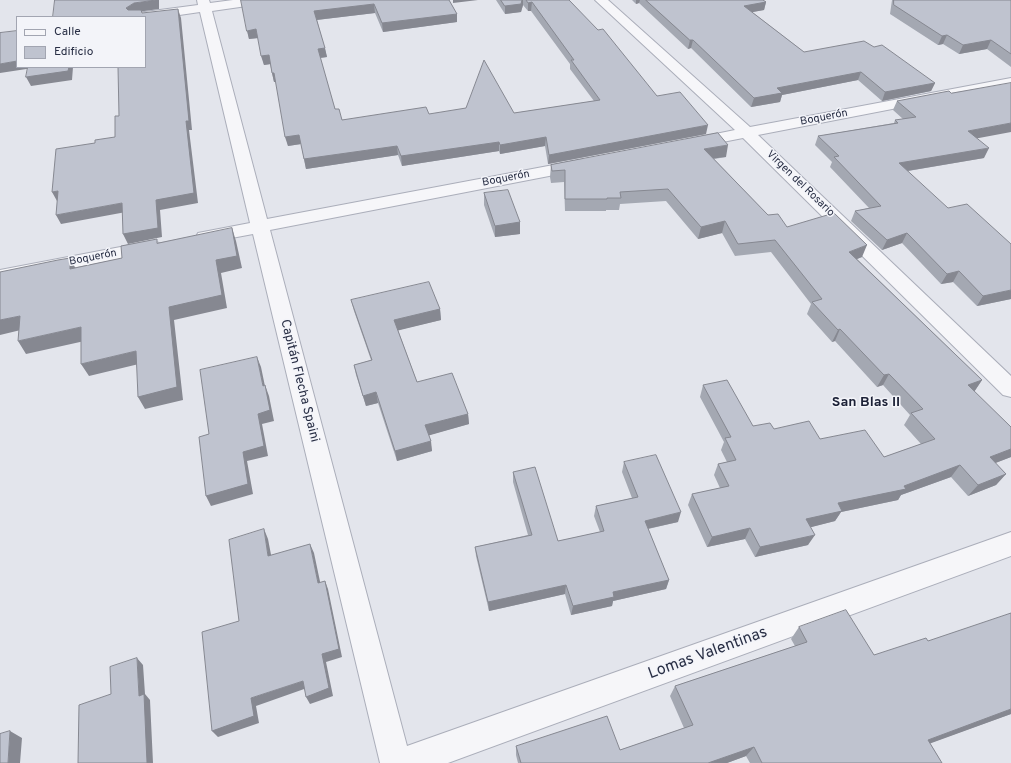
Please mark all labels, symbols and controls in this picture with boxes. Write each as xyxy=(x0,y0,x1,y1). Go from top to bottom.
legend xyxy=(16,16,146,68)
text: Calle xyxy=(54,24,81,40)
text: Edificio xyxy=(54,44,93,60)
street label: Boquerón xyxy=(799,107,849,129)
street label: Virgen del Rosario xyxy=(763,148,837,220)
street label: Boquerón xyxy=(481,168,531,190)
street label: Boquerón xyxy=(68,247,118,269)
street label: Capitán Flecha Spaini xyxy=(276,318,322,444)
district label: San Blas II xyxy=(832,395,900,411)
street label: Lomas Valentinas xyxy=(646,624,770,684)

